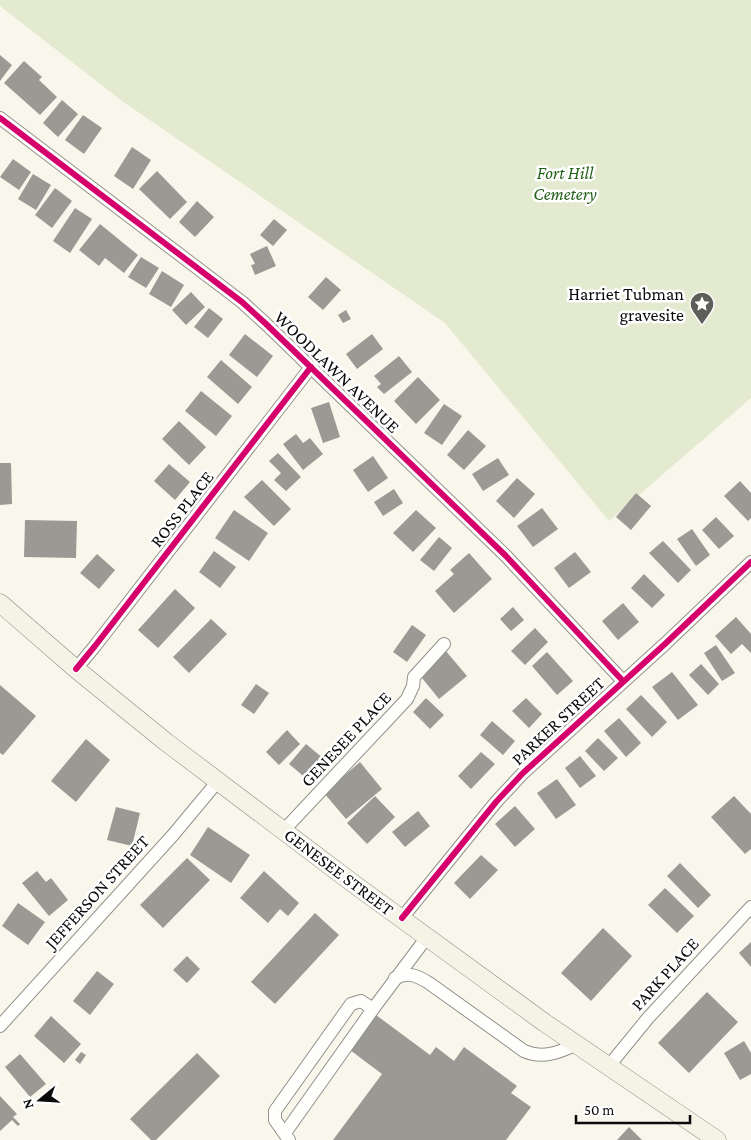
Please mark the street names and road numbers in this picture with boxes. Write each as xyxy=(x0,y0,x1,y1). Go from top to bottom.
street label: WOODLAWN AVENUE xyxy=(270,307,404,437)
street label: ROSS PLACE xyxy=(146,467,218,551)
street label: PARKER STREET xyxy=(507,673,609,769)
street label: GENESEE PLACE xyxy=(297,687,395,791)
street label: GENESEE STREET xyxy=(280,824,398,920)
street label: JEFFERSON STREET xyxy=(39,831,153,954)
street label: PARK PLACE xyxy=(627,933,703,1014)

